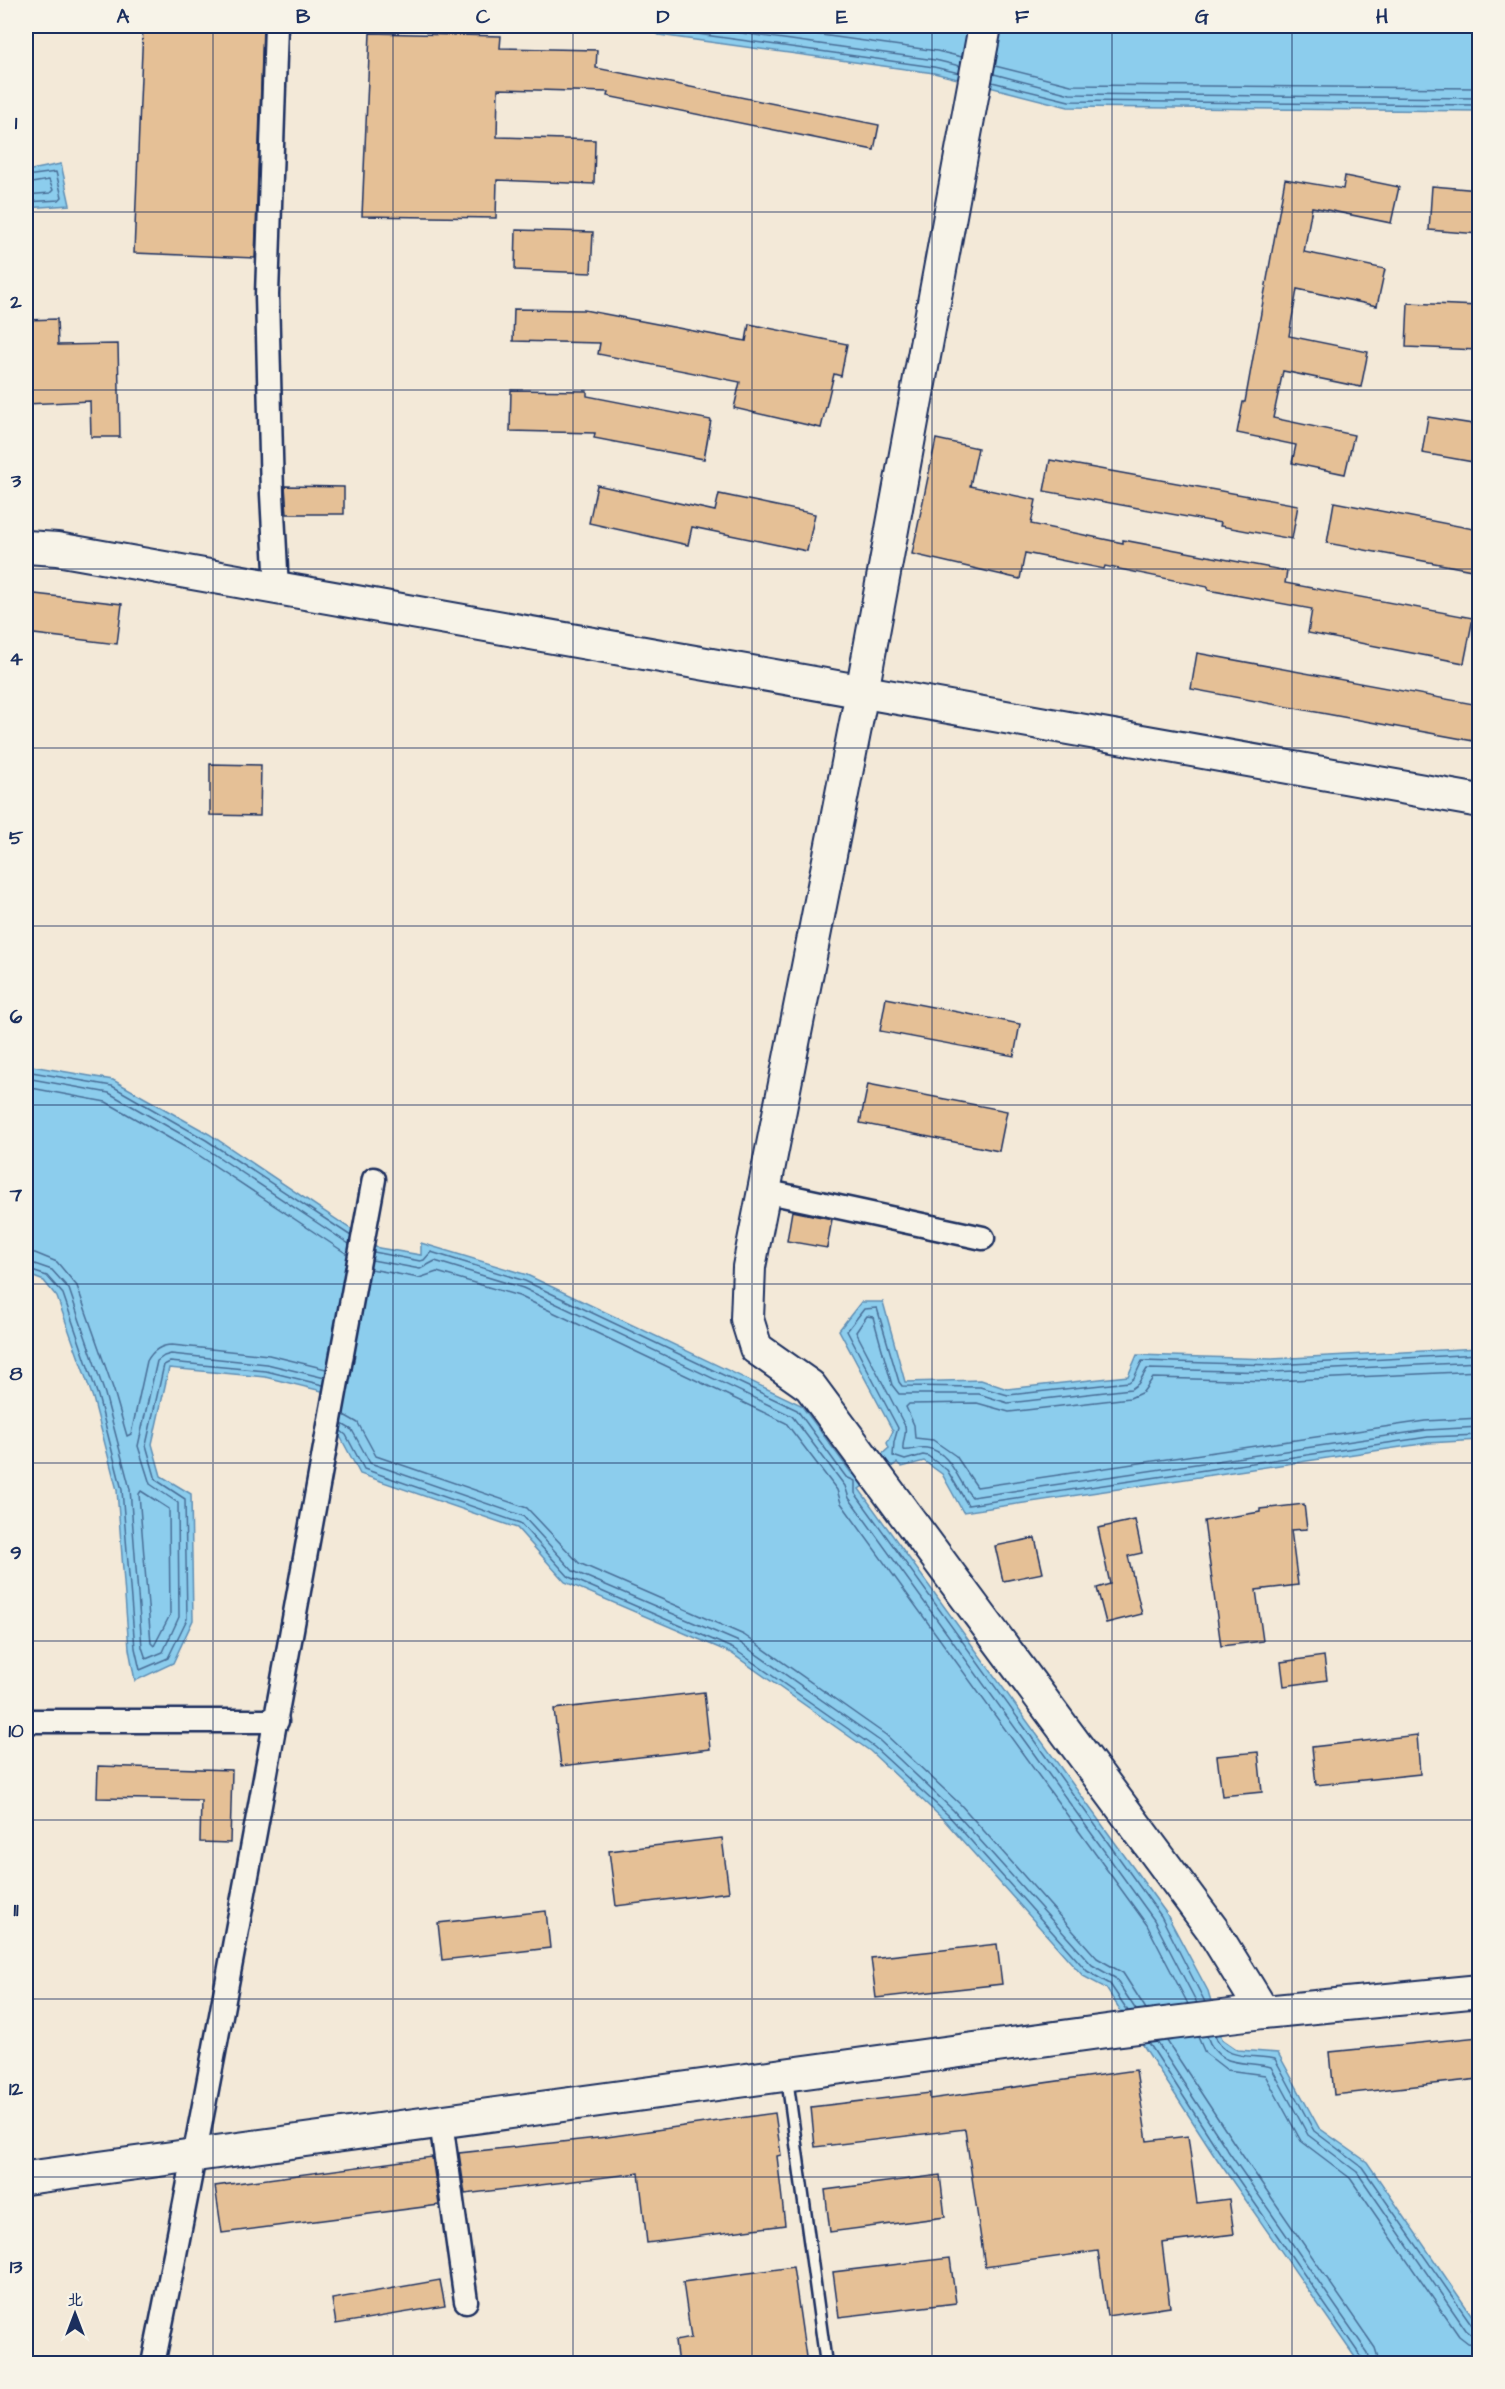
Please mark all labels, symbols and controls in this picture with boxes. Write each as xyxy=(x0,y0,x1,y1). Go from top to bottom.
text: A xyxy=(117,3,130,31)
text: B xyxy=(296,3,311,31)
text: C xyxy=(476,3,491,31)
text: D xyxy=(657,3,670,31)
text: E xyxy=(836,3,848,31)
text: F xyxy=(1015,3,1030,31)
text: G xyxy=(1195,3,1209,31)
text: H xyxy=(1376,3,1388,31)
text: 1 xyxy=(15,109,18,137)
text: 2 xyxy=(9,288,22,316)
text: 3 xyxy=(10,467,22,495)
text: 4 xyxy=(9,645,23,673)
text: 5 xyxy=(9,824,24,852)
text: 6 xyxy=(10,1003,23,1031)
text: 7 xyxy=(9,1181,23,1209)
text: 8 xyxy=(10,1360,23,1388)
text: 9 xyxy=(10,1539,22,1567)
text: 10 xyxy=(8,1717,24,1745)
text: 11 xyxy=(13,1896,19,1924)
text: 12 xyxy=(9,2075,24,2103)
text: 13 xyxy=(10,2253,23,2281)
north arrow xyxy=(45,2284,105,2344)
text: 北 xyxy=(67,2289,83,2311)

